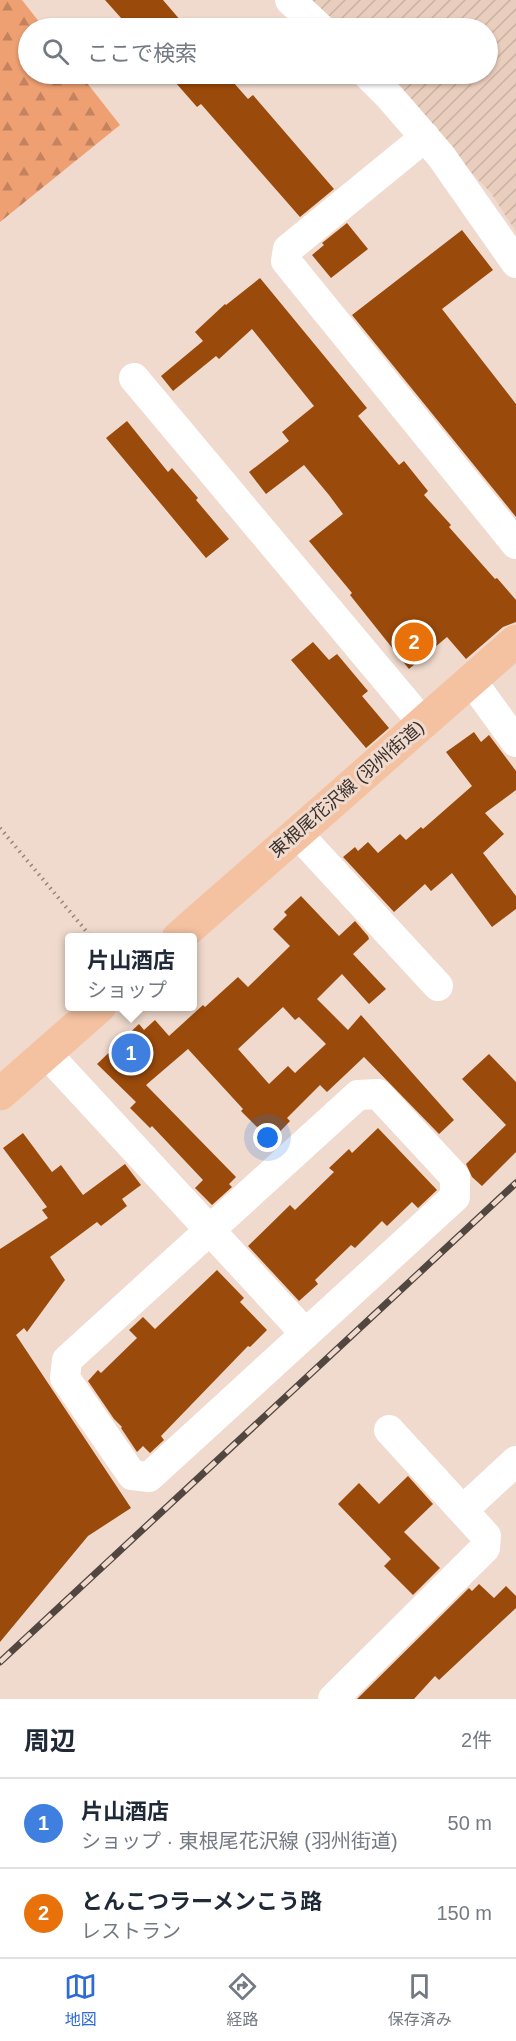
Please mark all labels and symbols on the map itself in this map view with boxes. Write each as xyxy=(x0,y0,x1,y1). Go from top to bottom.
pin: 2 xyxy=(394,620,434,664)
street label: 東根尾花沢線 (羽州街道) xyxy=(266,717,428,861)
pin: 1 xyxy=(112,1030,150,1076)
your location xyxy=(253,1123,282,1152)

